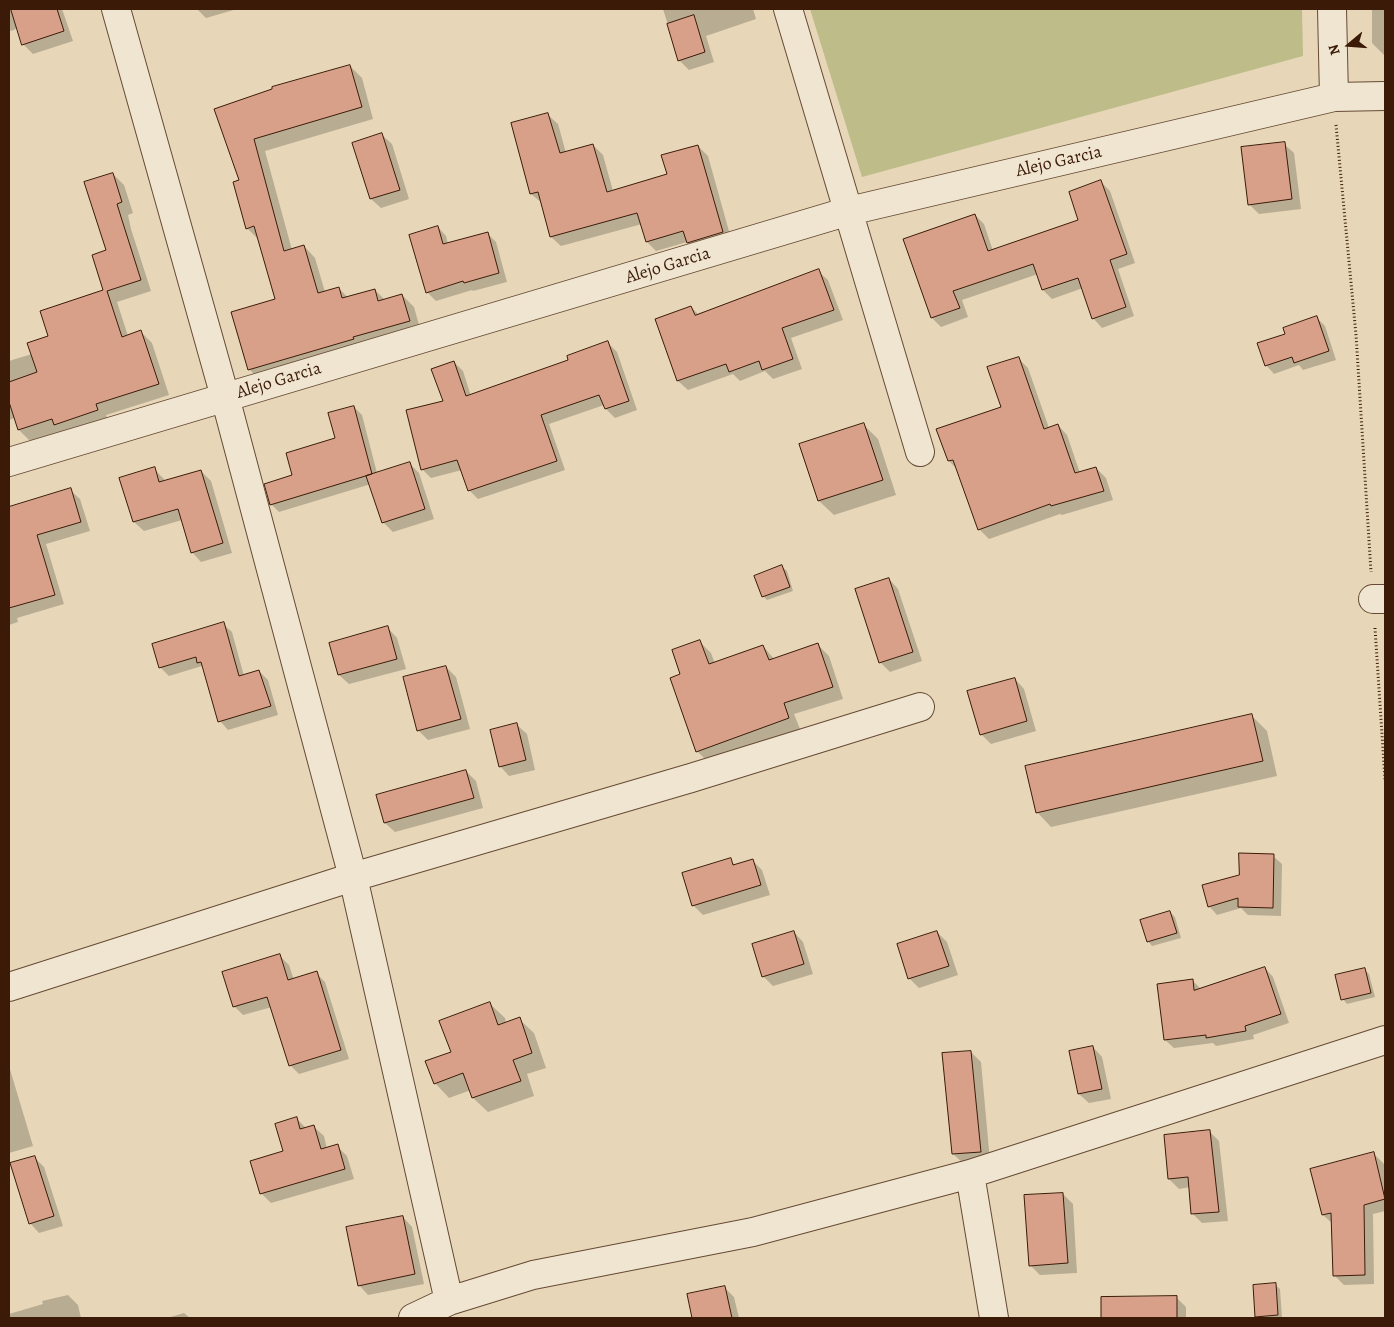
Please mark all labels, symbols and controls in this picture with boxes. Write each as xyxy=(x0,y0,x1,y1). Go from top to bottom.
north arrow xyxy=(1324,20,1374,70)
text: N xyxy=(1324,42,1345,58)
street label: Alejo Garcia xyxy=(1014,142,1104,182)
street label: Alejo Garcia xyxy=(623,243,713,289)
street label: Alejo Garcia xyxy=(234,358,324,404)

